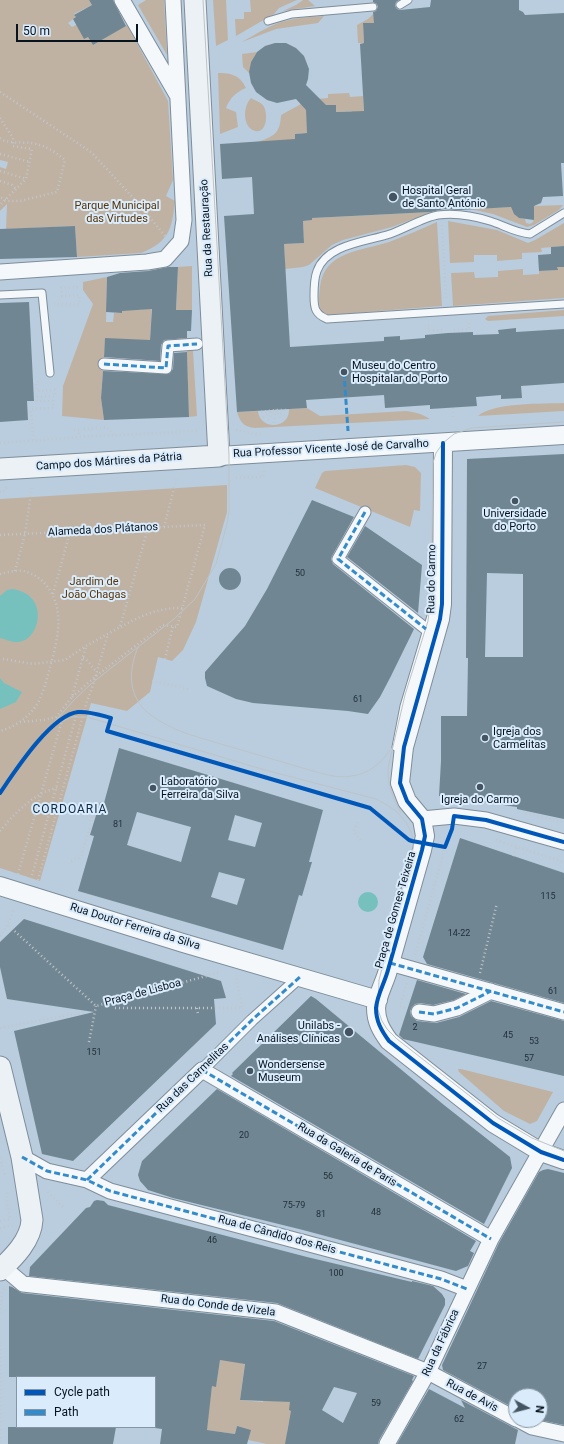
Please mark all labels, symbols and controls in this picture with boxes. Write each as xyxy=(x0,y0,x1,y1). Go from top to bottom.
scale bar xyxy=(18,16,140,42)
text: 50 m xyxy=(23,24,50,38)
street label: Rua da Restauração xyxy=(198,179,216,277)
place label: Hospital Geral de Santo António xyxy=(402,184,486,210)
marker: Hospital Geral de Santo António xyxy=(387,191,399,203)
park label: Parque Municipal das Virtudes xyxy=(74,199,160,225)
place label: Museu do Centro Hospitalar do Porto xyxy=(352,359,447,385)
marker: Museu do Centro Hospitalar do Porto xyxy=(339,367,349,377)
street label: Rua Professor Vicente José de Carvalho xyxy=(233,437,429,461)
street label: Campo dos Mártires da Pátria xyxy=(36,450,182,474)
marker: Universidade do Porto xyxy=(510,496,520,506)
place label: Universidade do Porto xyxy=(483,507,547,533)
street label: Alameda dos Plátanos xyxy=(48,521,158,539)
street label: Rua do Carmo xyxy=(425,544,439,614)
house number: 50 xyxy=(295,569,305,579)
park label: Jardim de João Chagas xyxy=(62,575,126,601)
house number: 61 xyxy=(353,695,363,705)
place label: Igreja dos Carmelitas xyxy=(493,725,546,751)
marker: Igreja dos Carmelitas xyxy=(480,733,490,743)
place label: Laboratório Ferreira da Silva xyxy=(161,775,239,801)
marker: Igreja do Carmo xyxy=(475,782,485,792)
marker: Laboratório Ferreira da Silva xyxy=(148,783,158,793)
place label: Igreja do Carmo xyxy=(441,793,519,807)
district label: CORDOARIA xyxy=(33,803,107,817)
house number: 81 xyxy=(113,820,123,830)
street label: Praça de Gomes Teixeira xyxy=(373,850,419,970)
house number: 115 xyxy=(540,892,556,902)
street label: Rua Doutor Ferreira da Silva xyxy=(68,901,202,953)
house number: 14-22 xyxy=(448,929,470,939)
street label: Praça de Lisboa xyxy=(103,976,183,1010)
house number: 61 xyxy=(548,987,558,997)
place label: Unilabs - Análises Clínicas xyxy=(257,1019,340,1045)
house number: 2 xyxy=(412,1023,418,1033)
marker: Unilabs - Análises Clínicas xyxy=(343,1026,355,1038)
house number: 45 xyxy=(503,1031,513,1041)
house number: 53 xyxy=(529,1037,539,1047)
street label: Rua das Carmelitas xyxy=(154,1040,232,1116)
house number: 151 xyxy=(86,1048,102,1058)
house number: 57 xyxy=(524,1054,534,1064)
place label: Wondersense Museum xyxy=(258,1058,325,1084)
marker: Wondersense Museum xyxy=(245,1066,255,1076)
street label: Rua da Galeria de Paris xyxy=(295,1120,399,1190)
house number: 20 xyxy=(239,1131,249,1141)
house number: 56 xyxy=(323,1172,333,1182)
house number: 75-79 xyxy=(283,1201,305,1211)
house number: 48 xyxy=(371,1208,381,1218)
house number: 81 xyxy=(316,1210,326,1220)
street label: Rua de Cândido dos Reis xyxy=(217,1213,337,1257)
house number: 46 xyxy=(207,1236,217,1246)
house number: 100 xyxy=(328,1269,344,1279)
street label: Rua do Conde de Vizela xyxy=(160,1292,276,1320)
street label: Rua da Fábrica xyxy=(420,1307,462,1379)
house number: 27 xyxy=(477,1362,487,1372)
legend xyxy=(16,1376,156,1428)
street label: Rua de Avis xyxy=(444,1377,500,1415)
text: Cycle path xyxy=(54,1385,110,1399)
north arrow xyxy=(508,1388,548,1428)
house number: 59 xyxy=(371,1399,381,1409)
text: Path xyxy=(54,1405,79,1419)
text: N xyxy=(532,1405,546,1414)
house number: 62 xyxy=(454,1415,464,1425)

